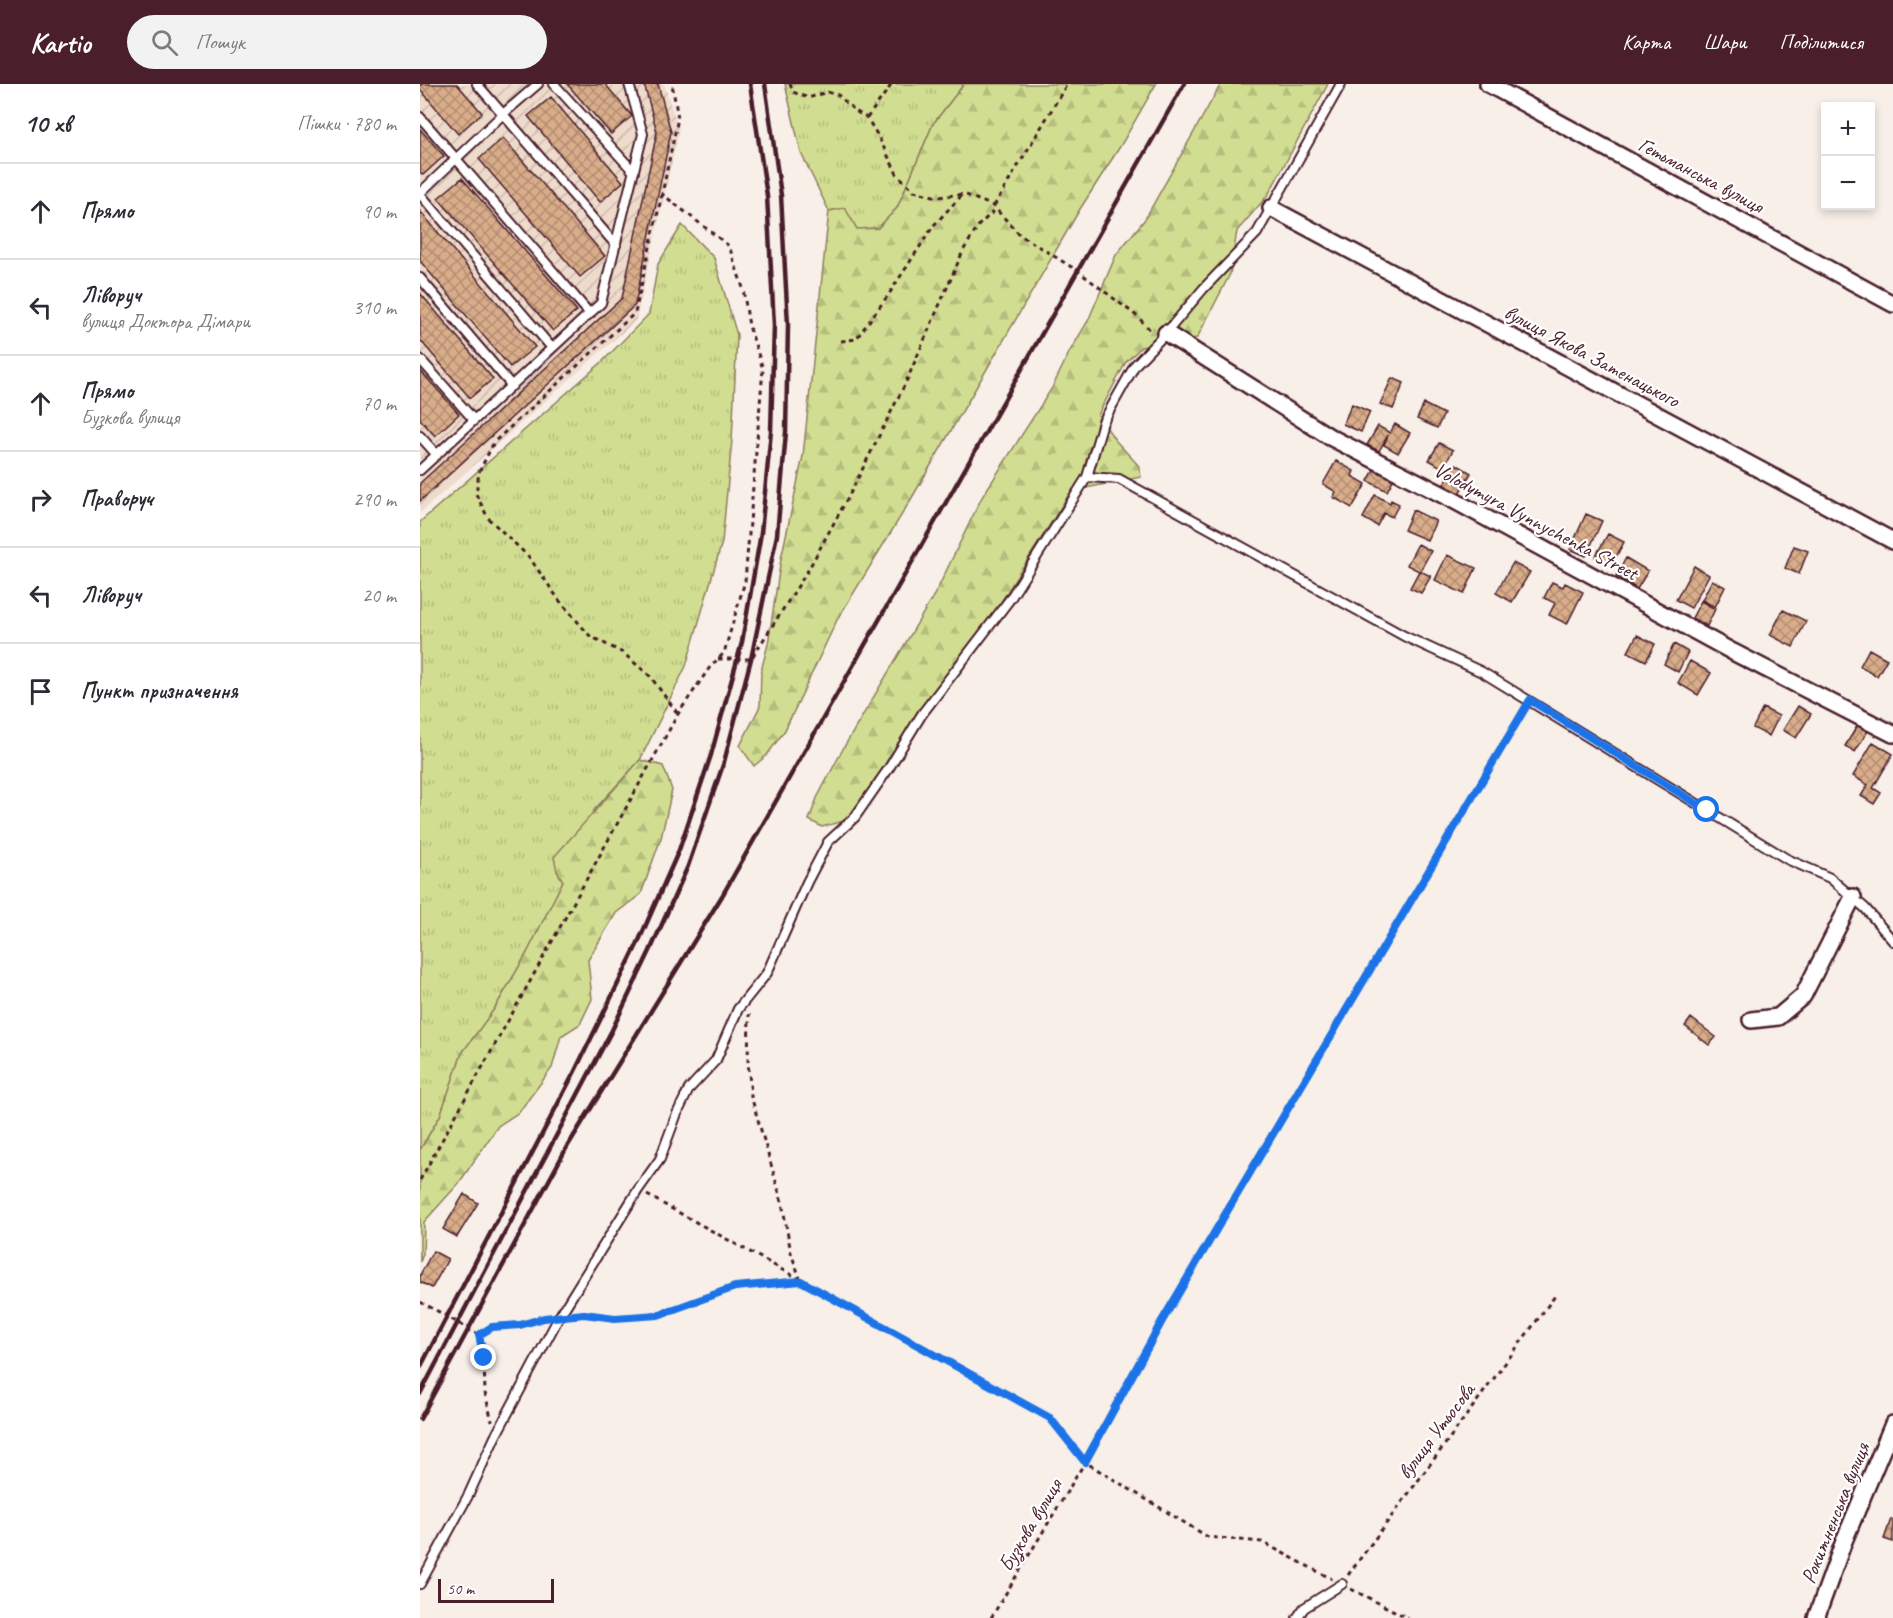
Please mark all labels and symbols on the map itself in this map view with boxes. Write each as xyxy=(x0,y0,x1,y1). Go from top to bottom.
street label: Гетьманська вулиця xyxy=(1634,131,1770,220)
street label: вулиця Якова Затенацького xyxy=(1500,299,1685,414)
street label: Volodymyra Vynnychenka Street xyxy=(1430,456,1644,587)
route start xyxy=(1693,796,1719,822)
route end xyxy=(470,1344,496,1370)
street label: вулиця Утьосова xyxy=(1392,1376,1482,1484)
street label: Рокитненська вулиця xyxy=(1795,1437,1876,1587)
street label: Бузкова вулиця xyxy=(992,1473,1070,1576)
scale bar xyxy=(438,1576,554,1604)

